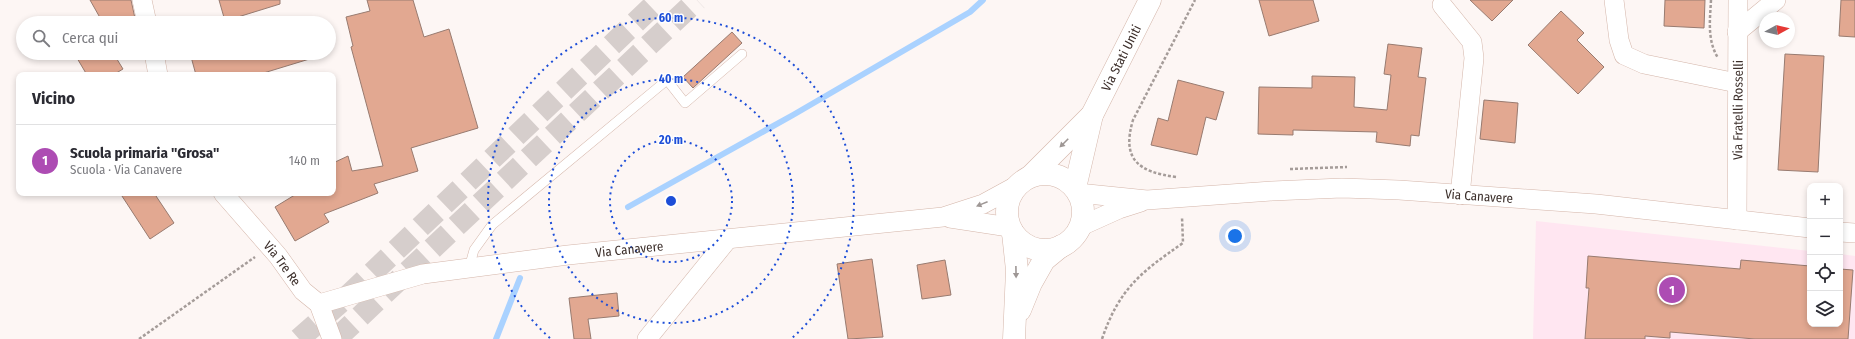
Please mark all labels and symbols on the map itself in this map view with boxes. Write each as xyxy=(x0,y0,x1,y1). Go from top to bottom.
text: 60 m xyxy=(659,11,683,25)
north arrow xyxy=(1759,12,1795,48)
street label: Via Stati Uniti xyxy=(1098,22,1144,94)
street label: Via Fratelli Rosselli xyxy=(1730,60,1746,160)
text: 40 m xyxy=(659,72,683,86)
text: 20 m xyxy=(658,133,683,147)
one-way arrow xyxy=(1059,138,1069,147)
street label: Via Canavere xyxy=(1445,186,1513,206)
centre of rings xyxy=(664,194,678,208)
one-way arrow xyxy=(976,201,988,208)
your location xyxy=(1225,226,1245,246)
street label: Via Tre Re xyxy=(260,238,304,289)
street label: Via Canavere xyxy=(595,238,664,260)
one-way arrow xyxy=(1013,266,1019,279)
pin: 1 xyxy=(1659,275,1685,305)

